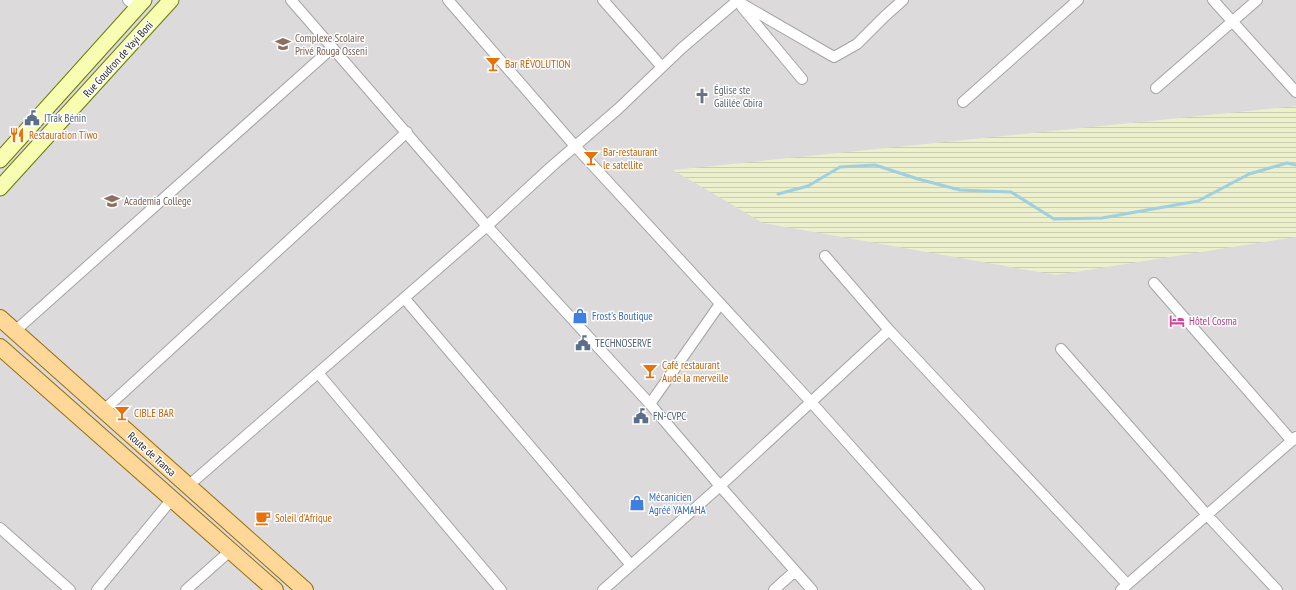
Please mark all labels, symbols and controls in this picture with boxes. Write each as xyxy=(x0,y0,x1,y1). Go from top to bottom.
street label: Rue Goudron de Yayi Boni xyxy=(80,18,156,100)
place label: Complexe Scolaire Privé Rouga Osseni xyxy=(295,31,367,58)
school or university icon: Complexe Scolaire Privé Rouga Osseni xyxy=(274,35,292,53)
bar icon: Bar RÉVOLUTION xyxy=(484,55,502,73)
place label: Bar RÉVOLUTION xyxy=(505,57,571,71)
place label: Église ste Galilée Gbira xyxy=(714,83,763,110)
church icon: Église ste Galilée Gbira xyxy=(693,87,711,105)
public building icon: ITrak Bénin xyxy=(23,109,41,127)
place label: ITrak Bénin xyxy=(44,111,86,125)
restaurant icon: Restauration Tïwo xyxy=(8,126,26,144)
place label: Restauration Tïwo xyxy=(29,128,98,142)
place label: Bar-restaurant le satellite xyxy=(603,145,658,172)
bar icon: Bar-restaurant le satellite xyxy=(582,149,600,167)
school or university icon: Academia College xyxy=(103,192,121,210)
place label: Academia College xyxy=(124,194,192,208)
shop icon: Frost's Boutique xyxy=(571,307,589,325)
place label: Frost's Boutique xyxy=(592,309,653,323)
hotel icon: Hôtel Cosma xyxy=(1168,312,1186,330)
place label: Hôtel Cosma xyxy=(1189,314,1237,328)
public building icon: TECHNOSERVE xyxy=(574,334,592,352)
place label: TECHNOSERVE xyxy=(595,336,652,350)
place label: Café restaurant Aude la merveille xyxy=(662,358,729,385)
bar icon: Café restaurant Aude la merveille xyxy=(641,362,659,380)
bar icon: CIBLE BAR xyxy=(113,404,131,422)
place label: CIBLE BAR xyxy=(134,406,174,420)
public building icon: FN-CVPC xyxy=(632,407,650,425)
place label: FN-CVPC xyxy=(653,409,686,423)
street label: Route de Transa xyxy=(125,429,179,479)
place label: Mécanicien Agréé YAMAHA xyxy=(649,490,707,517)
shop icon: Mécanicien Agréé YAMAHA xyxy=(628,494,646,512)
cafe icon: Soleil d'Afrique xyxy=(254,509,272,527)
place label: Soleil d'Afrique xyxy=(275,511,332,525)

